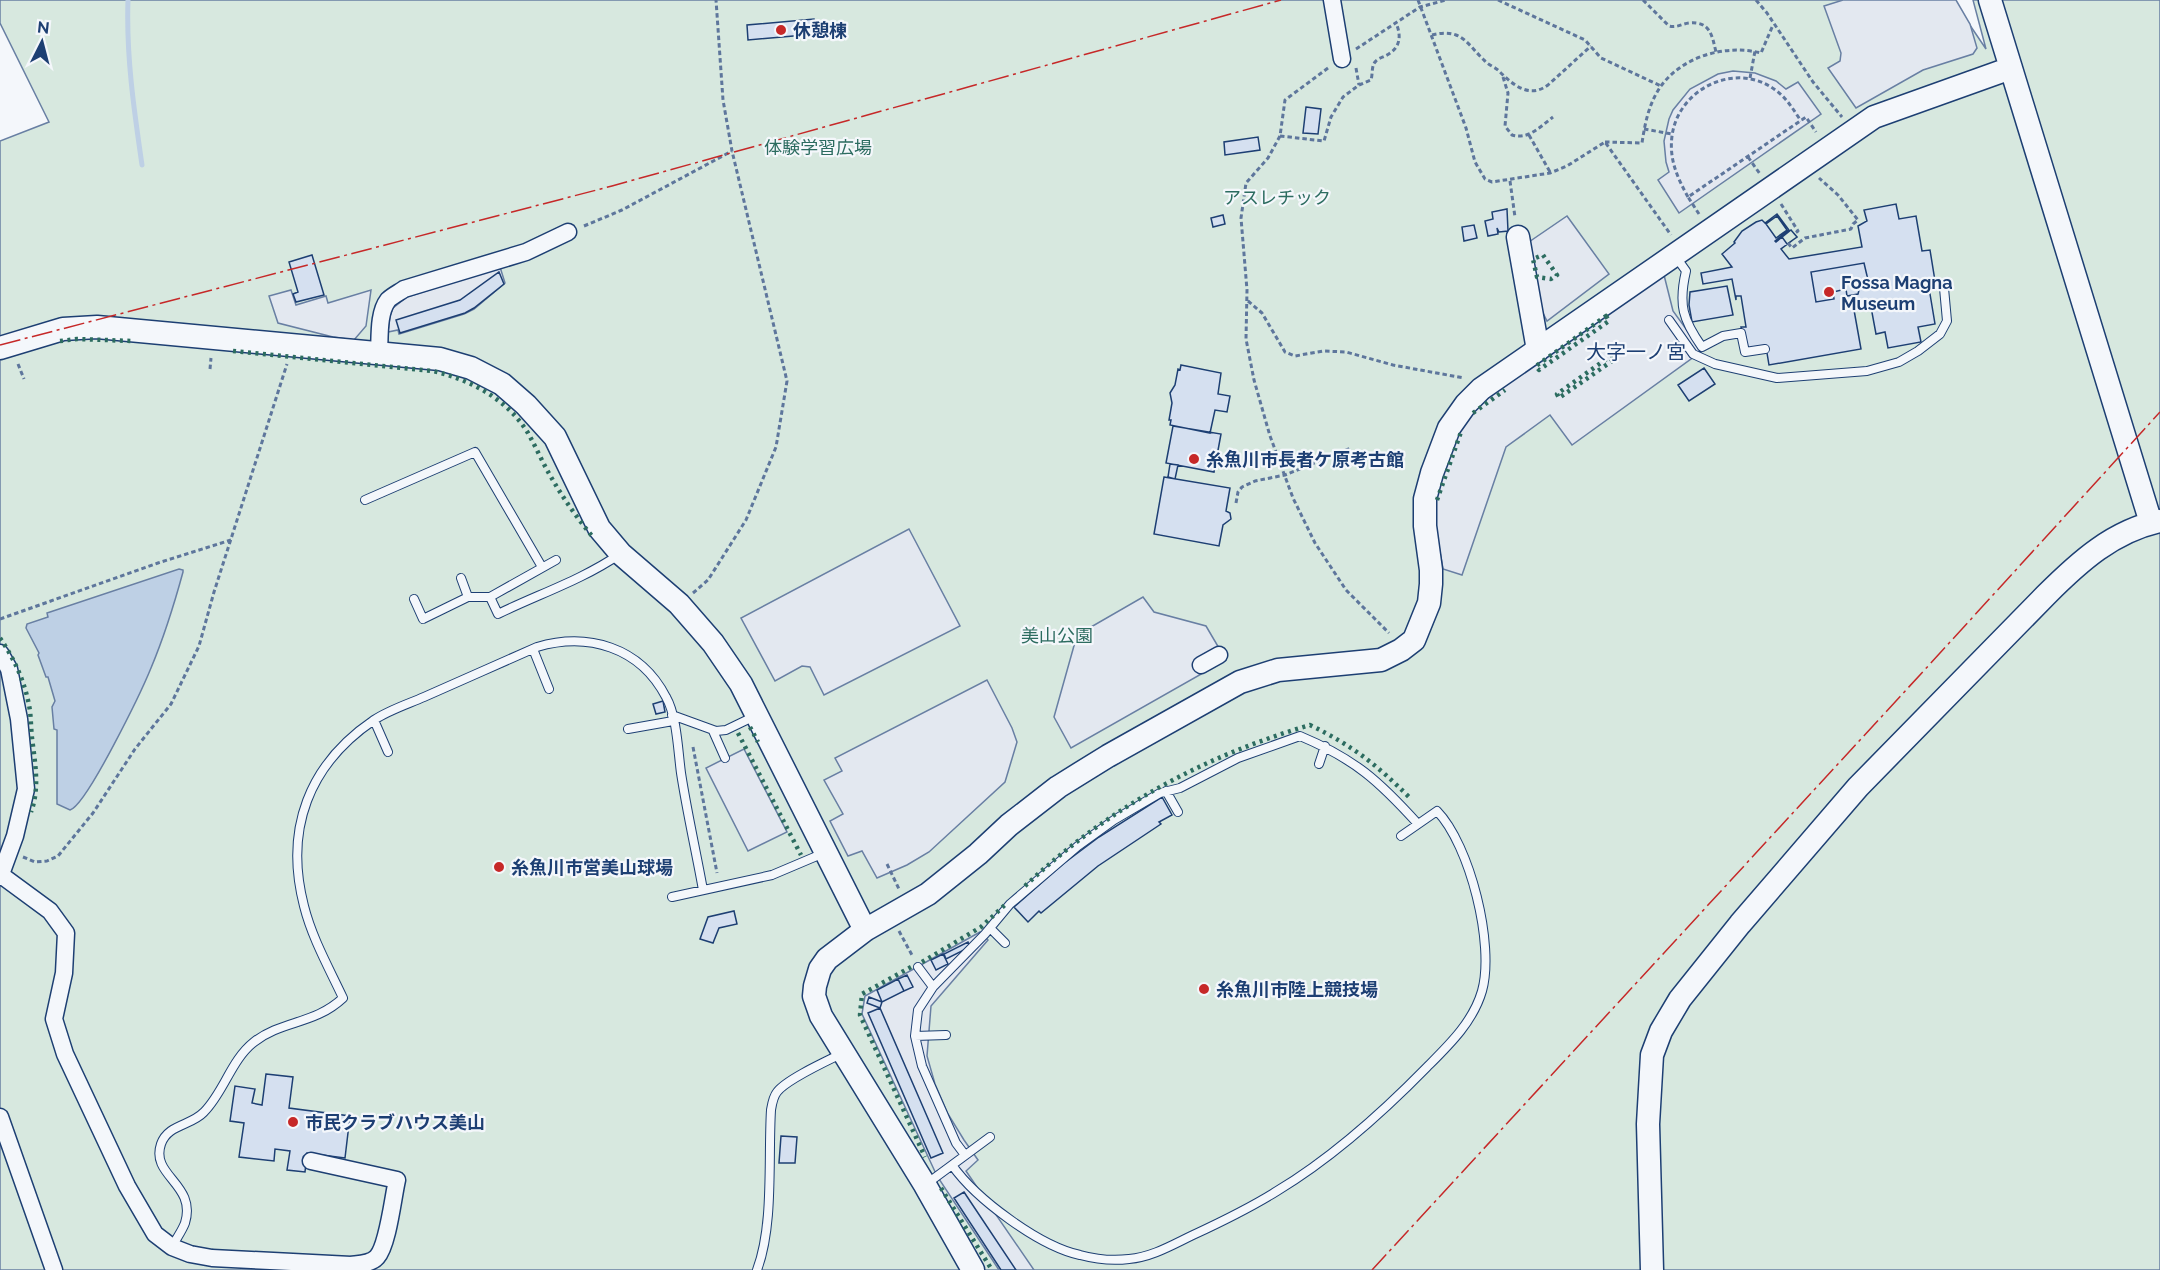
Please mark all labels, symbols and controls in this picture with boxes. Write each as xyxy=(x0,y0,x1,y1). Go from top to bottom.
north arrow xyxy=(12,12,72,72)
text: N xyxy=(36,17,51,38)
place label: 休憩棟 xyxy=(793,20,847,41)
marker: 休憩棟 xyxy=(774,23,788,37)
park label: 体験学習広場 xyxy=(764,137,872,158)
park label: アスレチック xyxy=(1223,187,1331,208)
place label: Fossa Magna Museum xyxy=(1841,272,1953,314)
marker: Fossa Magna Museum xyxy=(1822,285,1836,299)
district label: 大字一ノ宮 xyxy=(1586,340,1686,364)
place label: 糸魚川市長者ケ原考古館 xyxy=(1206,449,1404,470)
marker: 糸魚川市長者ケ原考古館 xyxy=(1187,452,1201,466)
park label: 美山公園 xyxy=(1021,625,1093,646)
place label: 糸魚川市営美山球場 xyxy=(511,857,673,878)
marker: 糸魚川市営美山球場 xyxy=(492,860,506,874)
place label: 糸魚川市陸上競技場 xyxy=(1216,979,1378,1000)
marker: 糸魚川市陸上競技場 xyxy=(1197,982,1211,996)
place label: 市民クラブハウス美山 xyxy=(305,1112,485,1133)
marker: 市民クラブハウス美山 xyxy=(286,1115,300,1129)

